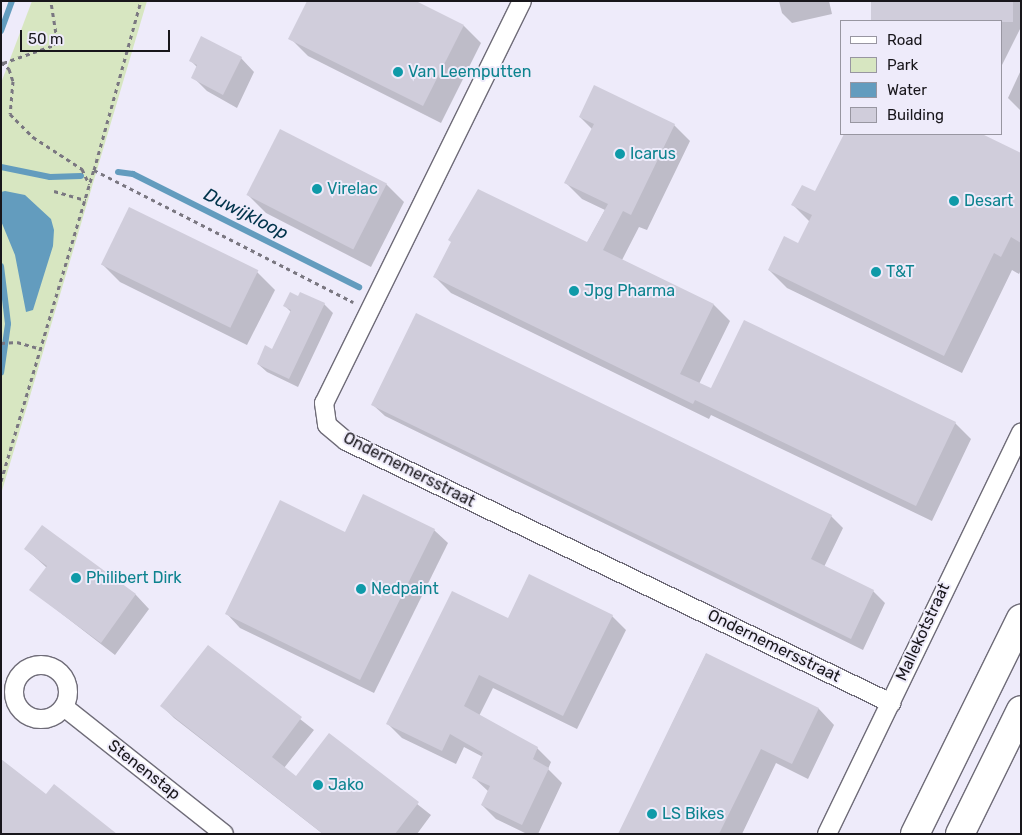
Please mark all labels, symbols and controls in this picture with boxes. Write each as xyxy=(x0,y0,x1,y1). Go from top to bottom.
scale bar xyxy=(22,20,172,52)
legend xyxy=(840,20,1002,135)
text: 50 m xyxy=(28,30,63,48)
text: Road xyxy=(887,31,923,49)
text: Park xyxy=(887,56,918,74)
place label: Van Leemputten xyxy=(408,62,531,82)
marker: Van Leemputten xyxy=(392,66,404,78)
text: Water xyxy=(887,81,927,99)
text: Building xyxy=(887,106,944,124)
place label: Icarus xyxy=(630,144,676,164)
marker: Icarus xyxy=(614,148,626,160)
place label: Virelac xyxy=(327,179,378,199)
marker: Virelac xyxy=(311,183,323,195)
water label: Duwijkloop xyxy=(200,184,292,244)
place label: Desart xyxy=(964,191,1013,211)
marker: Desart xyxy=(948,195,960,207)
place label: T&T xyxy=(886,262,915,282)
marker: T&T xyxy=(870,266,882,278)
place label: Jpg Pharma xyxy=(584,281,675,301)
marker: Jpg Pharma xyxy=(568,285,580,297)
street label: Ondernemersstraat xyxy=(340,428,478,512)
place label: Philibert Dirk xyxy=(86,568,182,588)
marker: Philibert Dirk xyxy=(70,572,82,584)
place label: Nedpaint xyxy=(371,579,439,599)
street label: Mallekotstraat xyxy=(892,580,954,684)
marker: Nedpaint xyxy=(355,583,367,595)
street label: Ondernemersstraat xyxy=(704,606,844,686)
street label: Stenenstap xyxy=(104,736,184,804)
place label: Jako xyxy=(328,775,364,795)
marker: Jako xyxy=(312,779,324,791)
place label: LS Bikes xyxy=(662,804,724,824)
marker: LS Bikes xyxy=(646,808,658,820)

